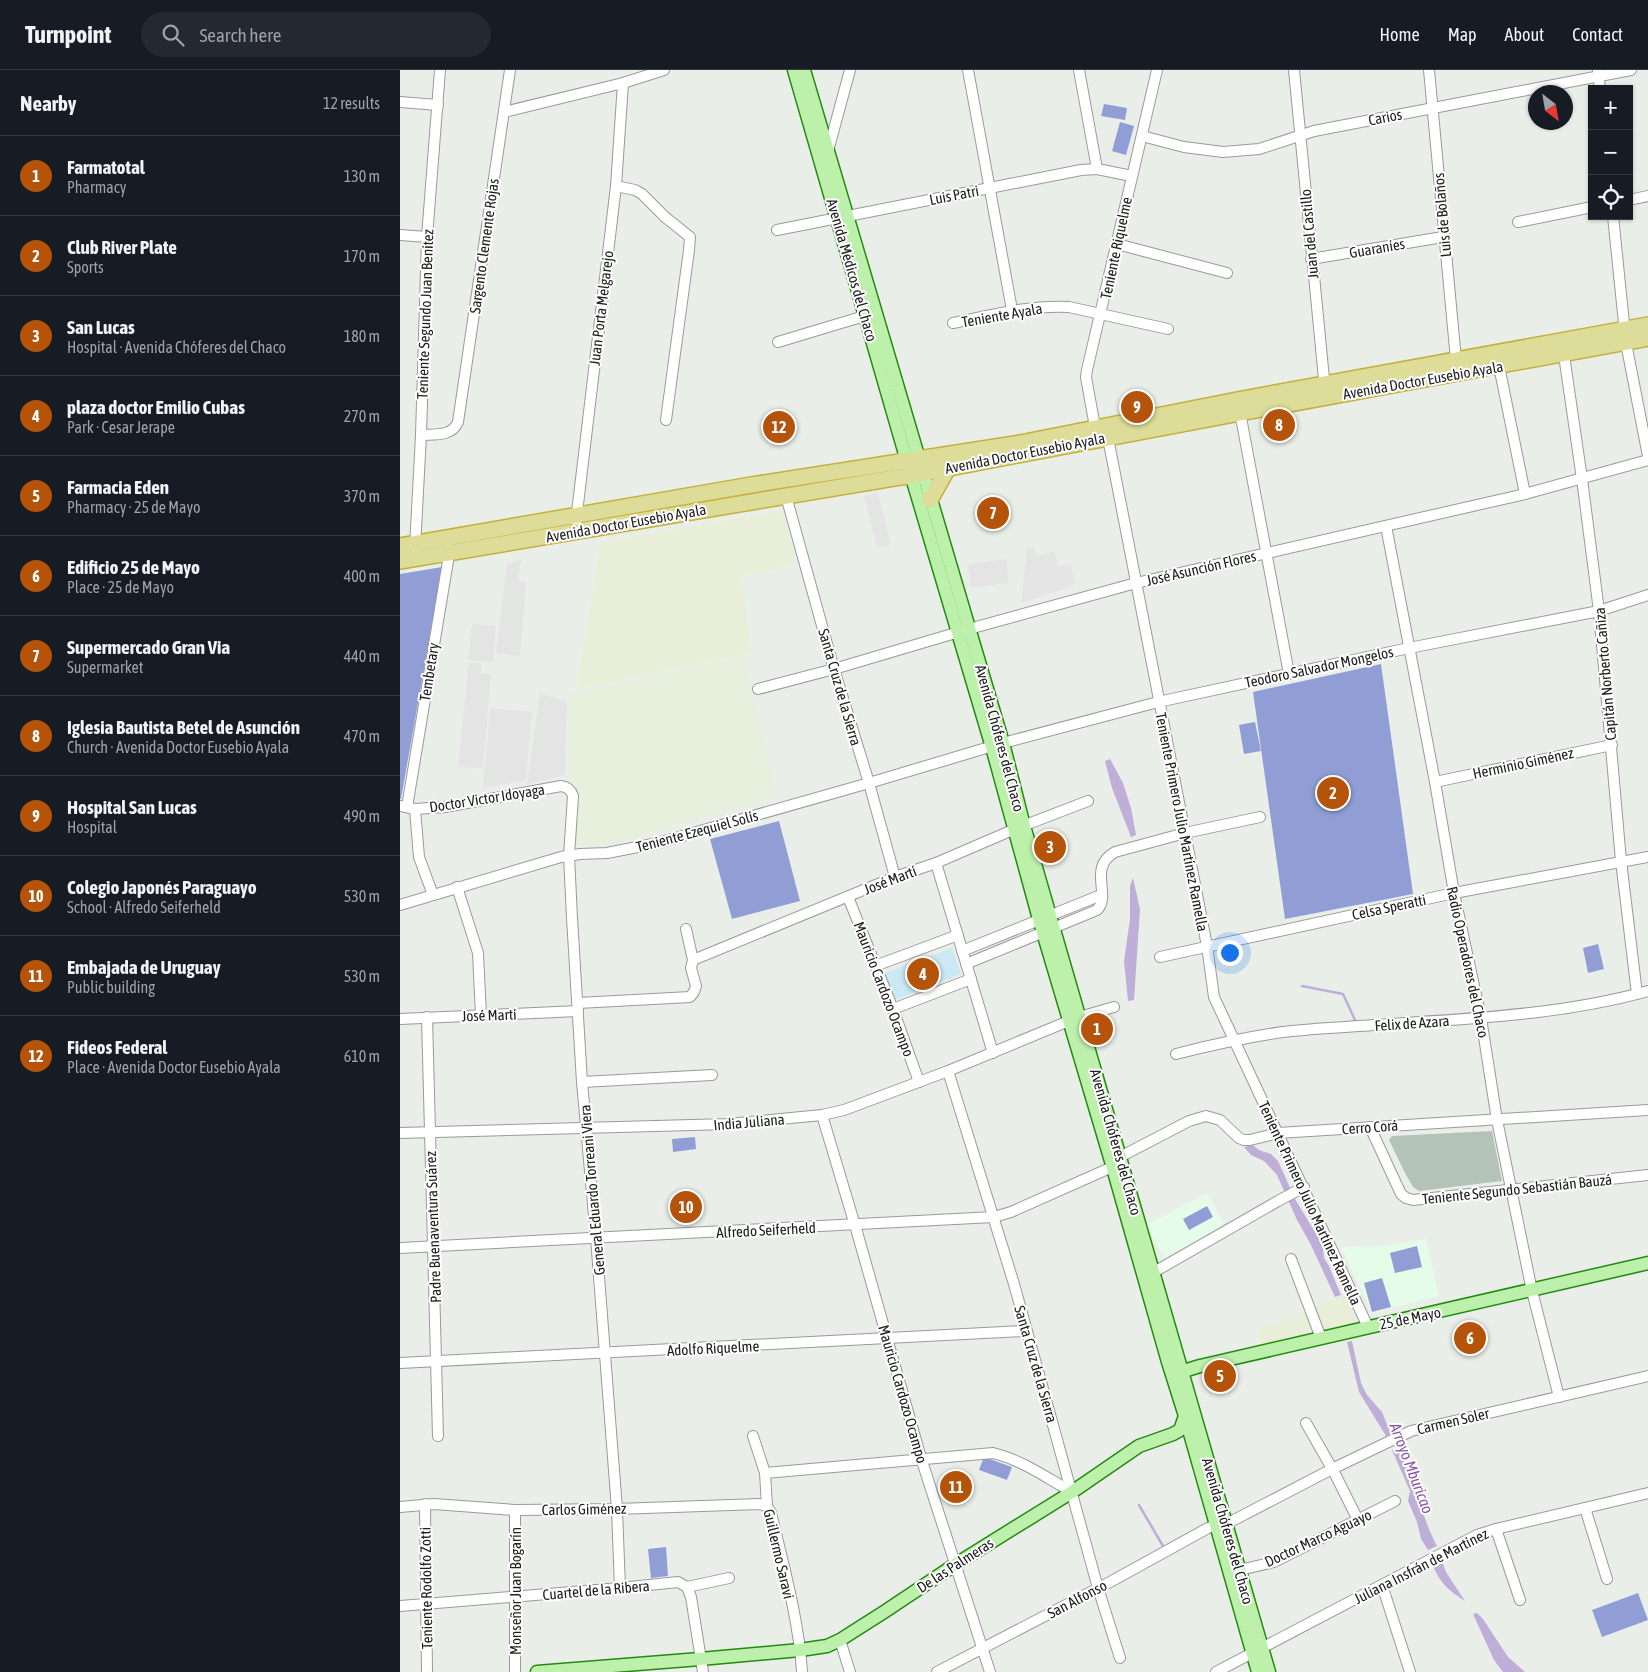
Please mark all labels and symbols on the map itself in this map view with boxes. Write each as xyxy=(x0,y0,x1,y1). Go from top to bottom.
north arrow xyxy=(1528,85,1573,130)
street label: Carios xyxy=(1367,105,1403,129)
street label: Luis de Bolaños xyxy=(1430,172,1454,258)
street label: Sargento Clemente Rojas xyxy=(466,177,502,315)
street label: Luis Patri xyxy=(928,182,980,208)
street label: Juan del Castillo xyxy=(1297,188,1321,280)
street label: Teniente Riquelme xyxy=(1097,195,1135,301)
street label: Avenida Médicos del Chaco xyxy=(823,197,881,343)
street label: Teniente Segundo Juan Benítez xyxy=(414,228,436,399)
street label: Guaraníes xyxy=(1348,235,1406,261)
street label: Juan Porta Melgarejo xyxy=(586,250,616,366)
street label: Teniente Ayala xyxy=(960,300,1044,330)
street label: Avenida Doctor Eusebio Ayala xyxy=(1342,358,1504,402)
pin: 9 xyxy=(1121,388,1153,426)
pin: 8 xyxy=(1263,406,1295,444)
pin: 12 xyxy=(763,408,795,446)
street label: Avenida Doctor Eusebio Ayala xyxy=(944,429,1106,477)
pin: 7 xyxy=(977,494,1009,532)
street label: Avenida Doctor Eusebio Ayala xyxy=(545,501,707,545)
street label: José Asunción Flores xyxy=(1145,547,1257,589)
street label: Capitán Norberto Cañiza xyxy=(1591,607,1619,741)
street label: Santa Cruz de la Sierra xyxy=(815,627,865,747)
street label: Tembetary xyxy=(416,641,442,703)
street label: Teodoro Salvador Mongelos xyxy=(1243,643,1395,691)
street label: Avenida Chóferes del Chaco xyxy=(972,663,1028,813)
street label: Teniente Primero Julio Martínez Ramella xyxy=(1152,711,1212,933)
street label: Herminio Giménez xyxy=(1471,744,1575,782)
pin: 2 xyxy=(1317,774,1349,812)
street label: Doctor Victor Idoyaga xyxy=(428,780,546,816)
street label: Teniente Ezequiel Solís xyxy=(634,807,760,855)
pin: 3 xyxy=(1034,828,1066,866)
street label: José Martí xyxy=(861,862,919,898)
street label: Radio Operadores del Chaco xyxy=(1444,885,1492,1039)
street label: Celsa Speratti xyxy=(1350,891,1428,923)
street label: Mauricio Cardozo Ocampo xyxy=(850,919,918,1059)
your location xyxy=(1217,940,1243,966)
pin: 4 xyxy=(907,955,939,993)
street label: José Martí xyxy=(461,1006,517,1024)
pin: 1 xyxy=(1081,1010,1113,1048)
street label: Felix de Azara xyxy=(1374,1012,1450,1034)
street label: Avenida Chóferes del Chaco xyxy=(1087,1067,1145,1217)
street label: Teniente Primero Julio Martínez Ramella xyxy=(1255,1098,1365,1308)
street label: General Eduardo Torreani Viera xyxy=(576,1104,608,1276)
street label: India Juliana xyxy=(713,1110,785,1134)
street label: Cerro Corá xyxy=(1341,1117,1399,1137)
street label: Padre Buenaventura Suárez xyxy=(422,1150,444,1303)
street label: Teniente Segundo Sebastián Bauzá xyxy=(1421,1171,1613,1207)
pin: 10 xyxy=(670,1188,702,1226)
street label: Alfredo Seiferheld xyxy=(716,1219,816,1241)
street label: 25 de Mayo xyxy=(1378,1303,1442,1333)
street label: Santa Cruz de la Sierra xyxy=(1011,1304,1061,1424)
pin: 6 xyxy=(1454,1319,1486,1357)
street label: Mauricio Cardozo Ocampo xyxy=(875,1323,931,1465)
street label: Adolfo Riquelme xyxy=(666,1337,760,1359)
pin: 5 xyxy=(1204,1357,1236,1395)
street label: Carmen Soler xyxy=(1415,1404,1491,1438)
water label: Arroyo Mburicao xyxy=(1385,1419,1438,1516)
street label: Avenida Chóferes del Chaco xyxy=(1199,1456,1257,1606)
pin: 11 xyxy=(940,1468,972,1506)
street label: Carlos Giménez xyxy=(541,1500,627,1518)
street label: Doctor Marco Aguayo xyxy=(1262,1506,1374,1570)
street label: Guillermo Saravi xyxy=(760,1507,798,1601)
street label: Juliana Insfrán de Martínez xyxy=(1351,1525,1491,1607)
street label: Teniente Rodolfo Zotti xyxy=(416,1527,436,1649)
street label: Monseñor Juan Bogarín xyxy=(507,1527,524,1655)
street label: De las Palmeras xyxy=(914,1534,996,1596)
street label: San Alfonso xyxy=(1044,1576,1110,1622)
street label: Cuartel de la Ribera xyxy=(542,1577,650,1603)

